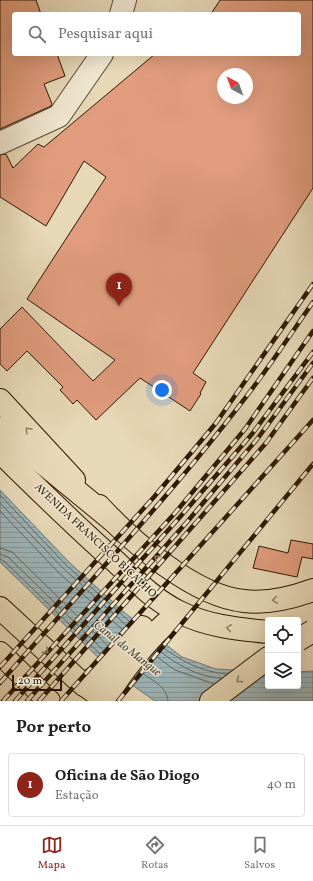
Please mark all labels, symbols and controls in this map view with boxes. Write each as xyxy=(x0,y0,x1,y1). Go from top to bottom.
search box xyxy=(12,12,301,56)
icon: search xyxy=(26,23,48,45)
text: Pesquisar aqui xyxy=(58,24,153,45)
north arrow xyxy=(217,68,253,104)
pin: 1 xyxy=(106,273,132,306)
your location xyxy=(152,380,172,400)
one-way arrow xyxy=(25,427,33,435)
street label: AVENIDA FRANCISCO BICALHO xyxy=(31,480,159,602)
one-way arrow xyxy=(154,556,161,563)
one-way arrow xyxy=(272,595,278,604)
map controls xyxy=(265,617,301,689)
button: locate xyxy=(265,617,301,653)
water label: Canal do Mangue xyxy=(90,618,165,681)
one-way arrow xyxy=(226,624,232,633)
one-way arrow xyxy=(41,646,48,653)
button: layers xyxy=(265,653,301,689)
scale bar xyxy=(12,673,62,692)
text: 20 m xyxy=(18,674,42,689)
one-way arrow xyxy=(237,675,244,682)
text: Por perto xyxy=(16,716,91,739)
text: Oficina de São Diogo xyxy=(55,766,200,787)
text: 1 xyxy=(27,776,33,794)
text: 40 m xyxy=(267,776,296,794)
text: Estação xyxy=(55,787,99,805)
tab: Mapa xyxy=(38,834,65,873)
tab: Rotas xyxy=(141,834,168,873)
tab: Salvos xyxy=(244,834,275,873)

